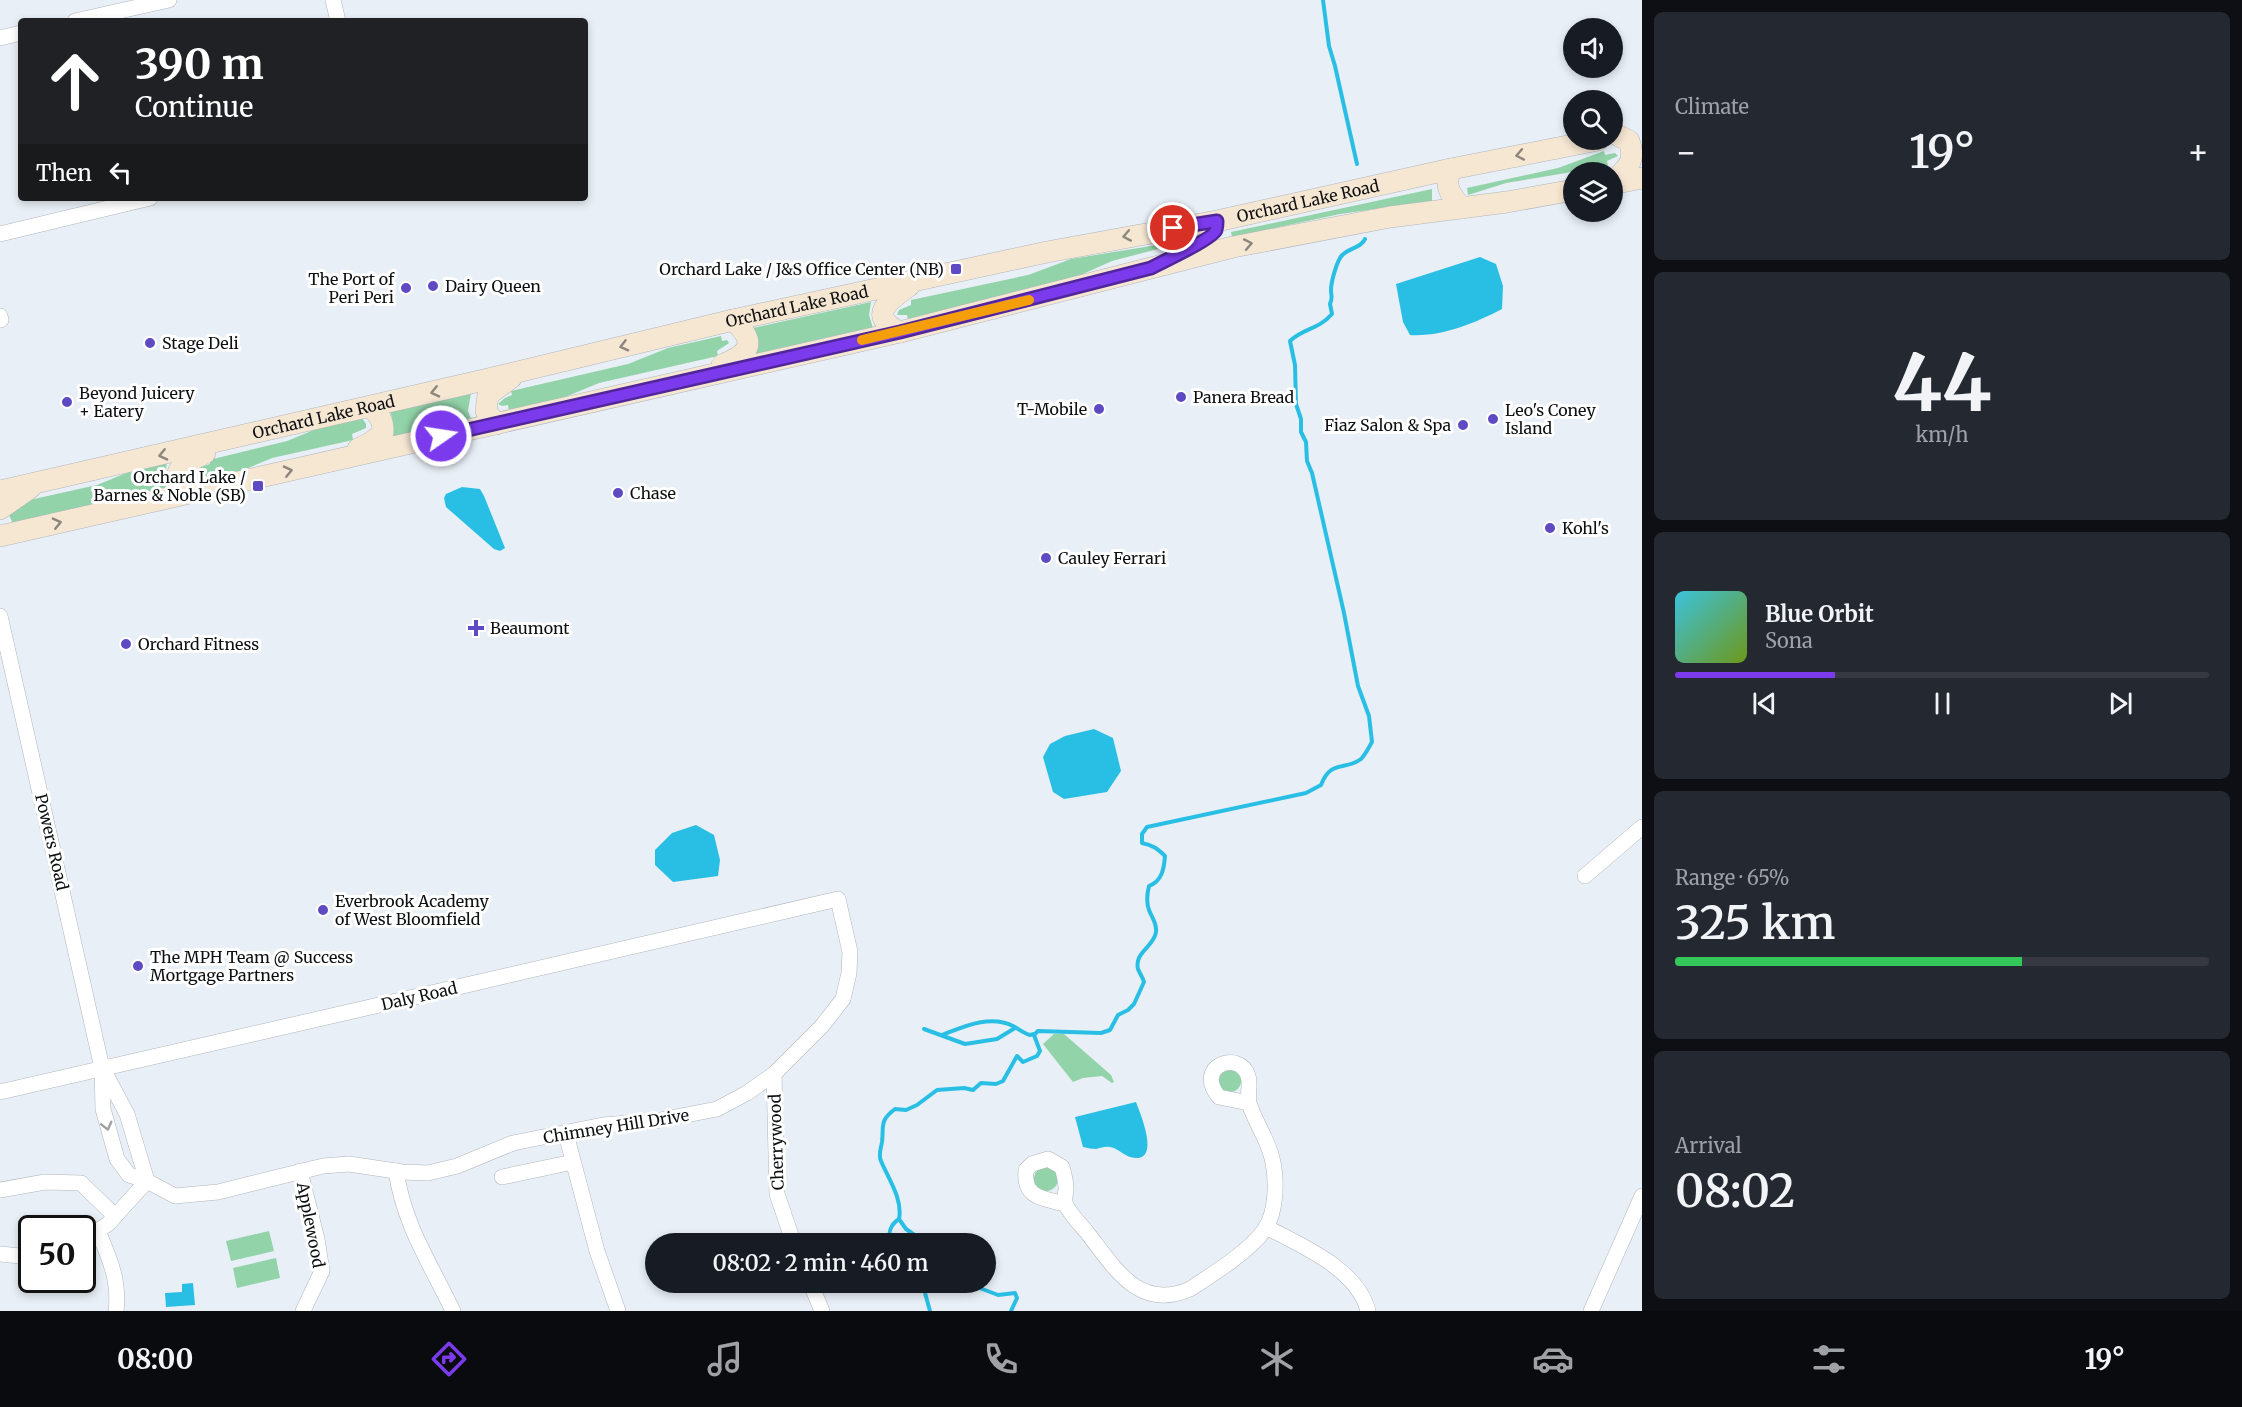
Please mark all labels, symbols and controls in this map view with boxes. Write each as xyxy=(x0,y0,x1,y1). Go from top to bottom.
map controls xyxy=(1563,18,1623,222)
button: sound xyxy=(1563,18,1623,78)
text: 390 m xyxy=(135,38,264,90)
icon: ahead xyxy=(36,42,114,120)
text: Continue xyxy=(135,90,253,124)
button: search xyxy=(1563,90,1623,150)
text: Climate xyxy=(1675,94,1749,119)
text: 19° xyxy=(1909,124,1975,180)
text: − xyxy=(1675,132,1697,173)
text: + xyxy=(2187,132,2209,173)
one-way arrow xyxy=(1515,148,1525,161)
icon: left xyxy=(104,156,137,189)
text: Then xyxy=(36,159,92,187)
button: layers xyxy=(1563,162,1623,222)
street label: Orchard Lake Road xyxy=(1235,175,1381,226)
pin xyxy=(1147,202,1198,253)
icon: arrive xyxy=(1156,211,1189,244)
one-way arrow xyxy=(1122,229,1132,242)
one-way arrow xyxy=(1243,238,1253,251)
place label: Orchard Lake / J&S Office Center (NB) xyxy=(659,259,944,279)
marker: Orchard Lake / J&S Office Center (NB) xyxy=(949,262,963,276)
place label: The Port of Peri Peri xyxy=(308,269,395,307)
place label: Dairy Queen xyxy=(445,276,541,296)
marker: Dairy Queen xyxy=(426,279,440,293)
marker: The Port of Peri Peri xyxy=(399,281,413,295)
street label: Orchard Lake Road xyxy=(723,281,870,331)
place label: Stage Deli xyxy=(162,333,239,353)
text: 44 xyxy=(1892,334,1992,432)
marker: Stage Deli xyxy=(143,336,157,350)
one-way arrow xyxy=(619,338,629,351)
place label: Beyond Juicery + Eatery xyxy=(79,383,195,421)
one-way arrow xyxy=(430,384,440,397)
place label: Panera Bread xyxy=(1193,387,1294,407)
marker: Panera Bread xyxy=(1174,390,1188,404)
street label: Orchard Lake Road xyxy=(251,391,397,443)
marker: Beyond Juicery + Eatery xyxy=(60,395,74,409)
place label: T-Mobile xyxy=(1017,399,1087,419)
place label: Leo's Coney Island xyxy=(1505,400,1596,438)
marker: T-Mobile xyxy=(1092,402,1106,416)
position arrow xyxy=(409,404,473,468)
marker: Leo's Coney Island xyxy=(1486,412,1500,426)
place label: Fiaz Salon & Spa xyxy=(1324,415,1451,435)
marker: Fiaz Salon & Spa xyxy=(1456,418,1470,432)
text: km/h xyxy=(1916,422,1968,447)
one-way arrow xyxy=(158,447,168,460)
one-way arrow xyxy=(283,465,293,478)
place label: Orchard Lake / Barnes & Noble (SB) xyxy=(94,467,246,505)
marker: Orchard Lake / Barnes & Noble (SB) xyxy=(251,479,265,493)
place label: Chase xyxy=(630,483,676,503)
marker: Chase xyxy=(611,486,625,500)
one-way arrow xyxy=(52,518,62,531)
place label: Kohl's xyxy=(1562,518,1609,538)
marker: Kohl's xyxy=(1543,521,1557,535)
place label: Cauley Ferrari xyxy=(1058,548,1166,568)
marker: Cauley Ferrari xyxy=(1039,551,1053,565)
text: Blue Orbit xyxy=(1765,600,1874,628)
place label: Beaumont xyxy=(490,618,570,638)
marker: Beaumont xyxy=(467,619,485,637)
text: Sona xyxy=(1765,628,1813,653)
place label: Orchard Fitness xyxy=(138,634,259,654)
marker: Orchard Fitness xyxy=(119,637,133,651)
icon: previous xyxy=(1748,687,1781,720)
icon: pause xyxy=(1926,687,1959,720)
icon: next xyxy=(2104,687,2137,720)
street label: Powers Road xyxy=(31,792,73,893)
text: Range · 65% xyxy=(1675,865,1789,890)
place label: Everbrook Academy of West Bloomfield xyxy=(335,891,490,929)
text: 325 km xyxy=(1675,895,1835,951)
marker: Everbrook Academy of West Bloomfield xyxy=(316,903,330,917)
place label: The MPH Team @ Success Mortgage Partners xyxy=(150,947,353,985)
marker: The MPH Team @ Success Mortgage Partners xyxy=(131,959,145,973)
street label: Daly Road xyxy=(379,977,459,1014)
street label: Cherrywood xyxy=(764,1093,788,1191)
street label: Chimney Hill Drive xyxy=(542,1105,690,1147)
one-way arrow xyxy=(100,1121,113,1131)
text: Arrival xyxy=(1675,1133,1742,1158)
text: 08:02 xyxy=(1675,1163,1795,1219)
street label: Applewood xyxy=(293,1180,329,1270)
speed limit sign: 50 xyxy=(18,1215,96,1293)
text: 08:02 · 2 min · 460 m xyxy=(712,1249,929,1277)
icon: directions xyxy=(428,1338,470,1380)
icon: music xyxy=(704,1338,746,1380)
icon: phone xyxy=(980,1338,1022,1380)
icon: climate xyxy=(1256,1338,1298,1380)
icon: car xyxy=(1532,1338,1574,1380)
icon: filters xyxy=(1808,1338,1850,1380)
text: 08:00 xyxy=(117,1342,193,1376)
text: 19° xyxy=(2084,1342,2125,1376)

